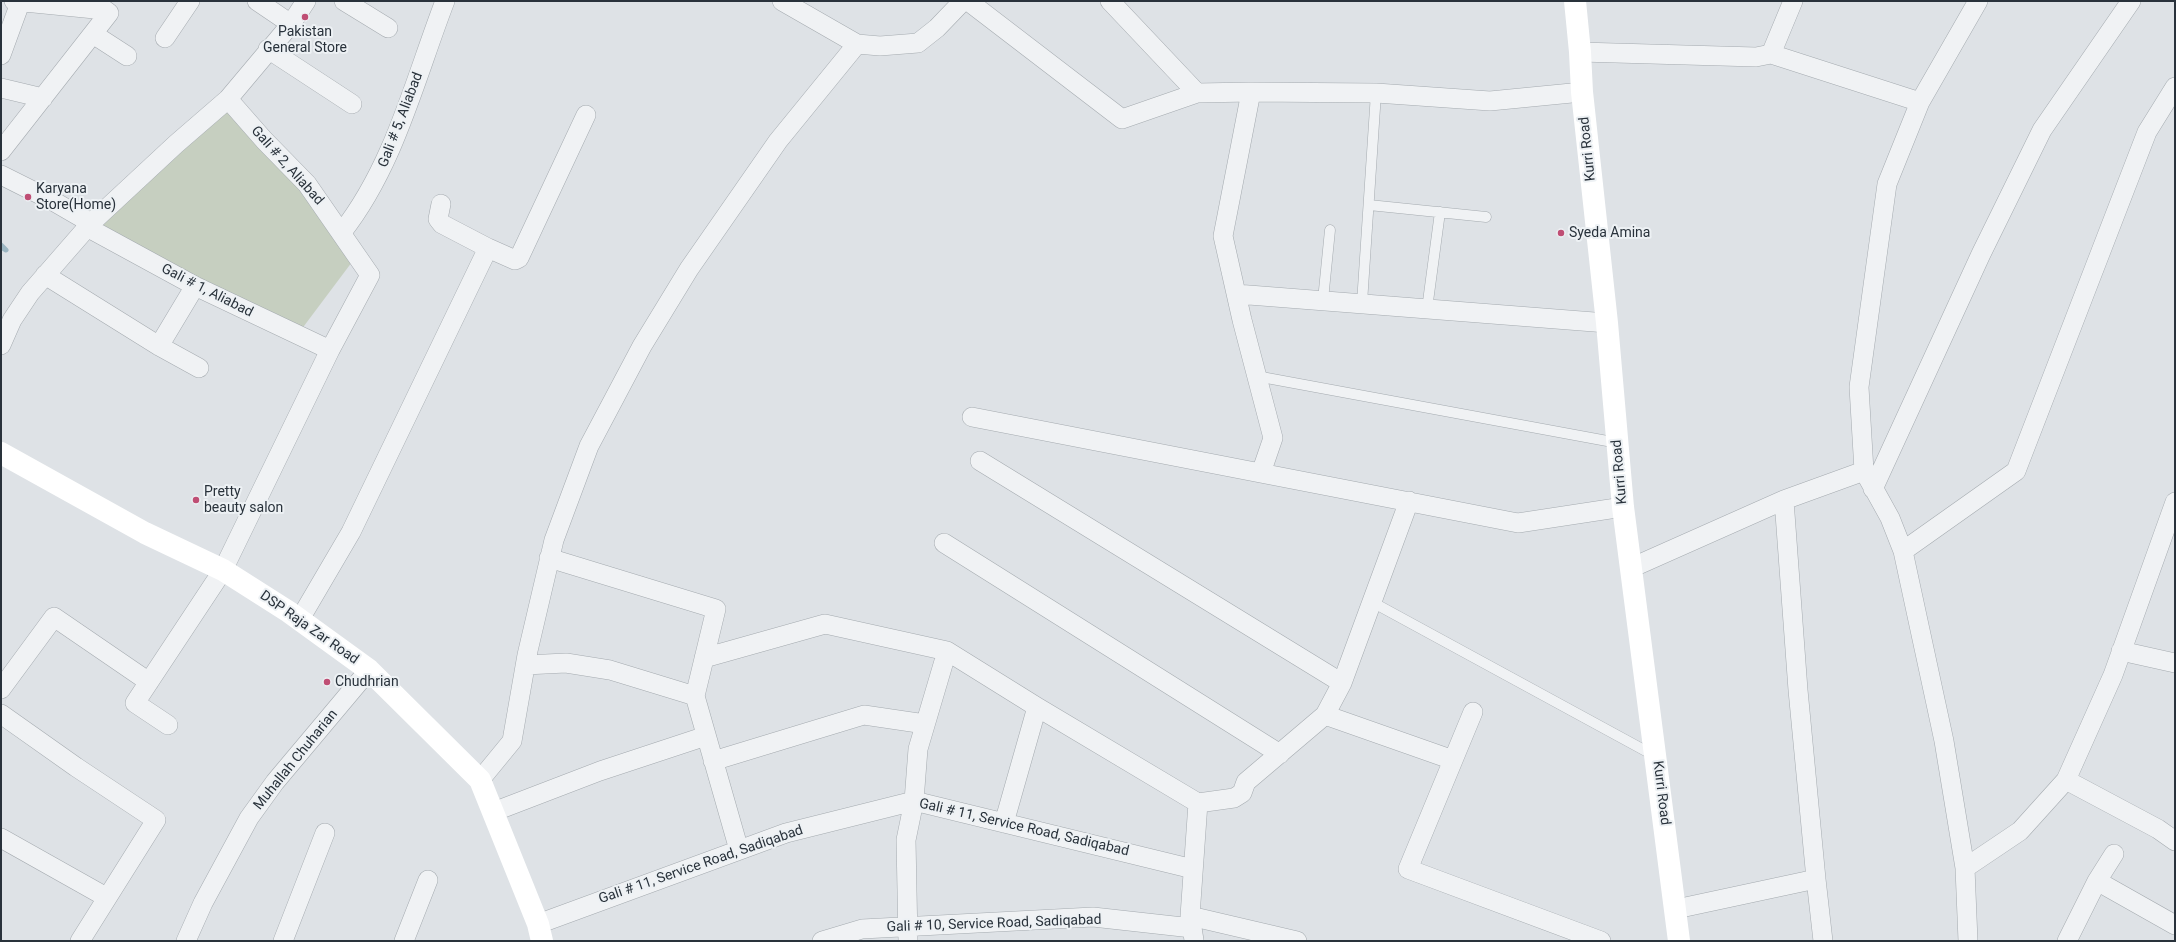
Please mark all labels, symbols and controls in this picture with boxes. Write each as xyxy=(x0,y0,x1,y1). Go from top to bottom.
marker: Pakistan General Store xyxy=(300,12,310,22)
place label: Pakistan General Store xyxy=(263,24,347,56)
street label: Gali # 5, Aliabad xyxy=(375,70,427,170)
street label: Kurri Road xyxy=(1576,116,1600,182)
street label: Gali # 2, Aliabad xyxy=(247,123,327,209)
place label: Karyana Store(Home) xyxy=(36,181,116,214)
marker: Karyana Store(Home) xyxy=(23,192,33,202)
place label: Syeda Amina xyxy=(1569,225,1650,241)
marker: Syeda Amina xyxy=(1556,228,1566,238)
street label: Gali # 1, Aliabad xyxy=(158,261,256,321)
street label: Kurri Road xyxy=(1609,439,1631,505)
place label: Pretty beauty salon xyxy=(204,484,283,516)
marker: Pretty beauty salon xyxy=(191,495,201,505)
street label: DSP Raja Zar Road xyxy=(256,588,362,668)
place label: Chudhrian xyxy=(335,674,399,690)
marker: Chudhrian xyxy=(322,677,332,687)
street label: Muhallah Chuharian xyxy=(250,706,342,814)
street label: Kurri Road xyxy=(1649,760,1673,826)
street label: Gali # 11, Service Road, Sadiqabad xyxy=(917,796,1131,860)
street label: Gali # 11, Service Road, Sadiqabad xyxy=(597,822,805,908)
street label: Gali # 10, Service Road, Sadiqabad xyxy=(886,912,1102,936)

